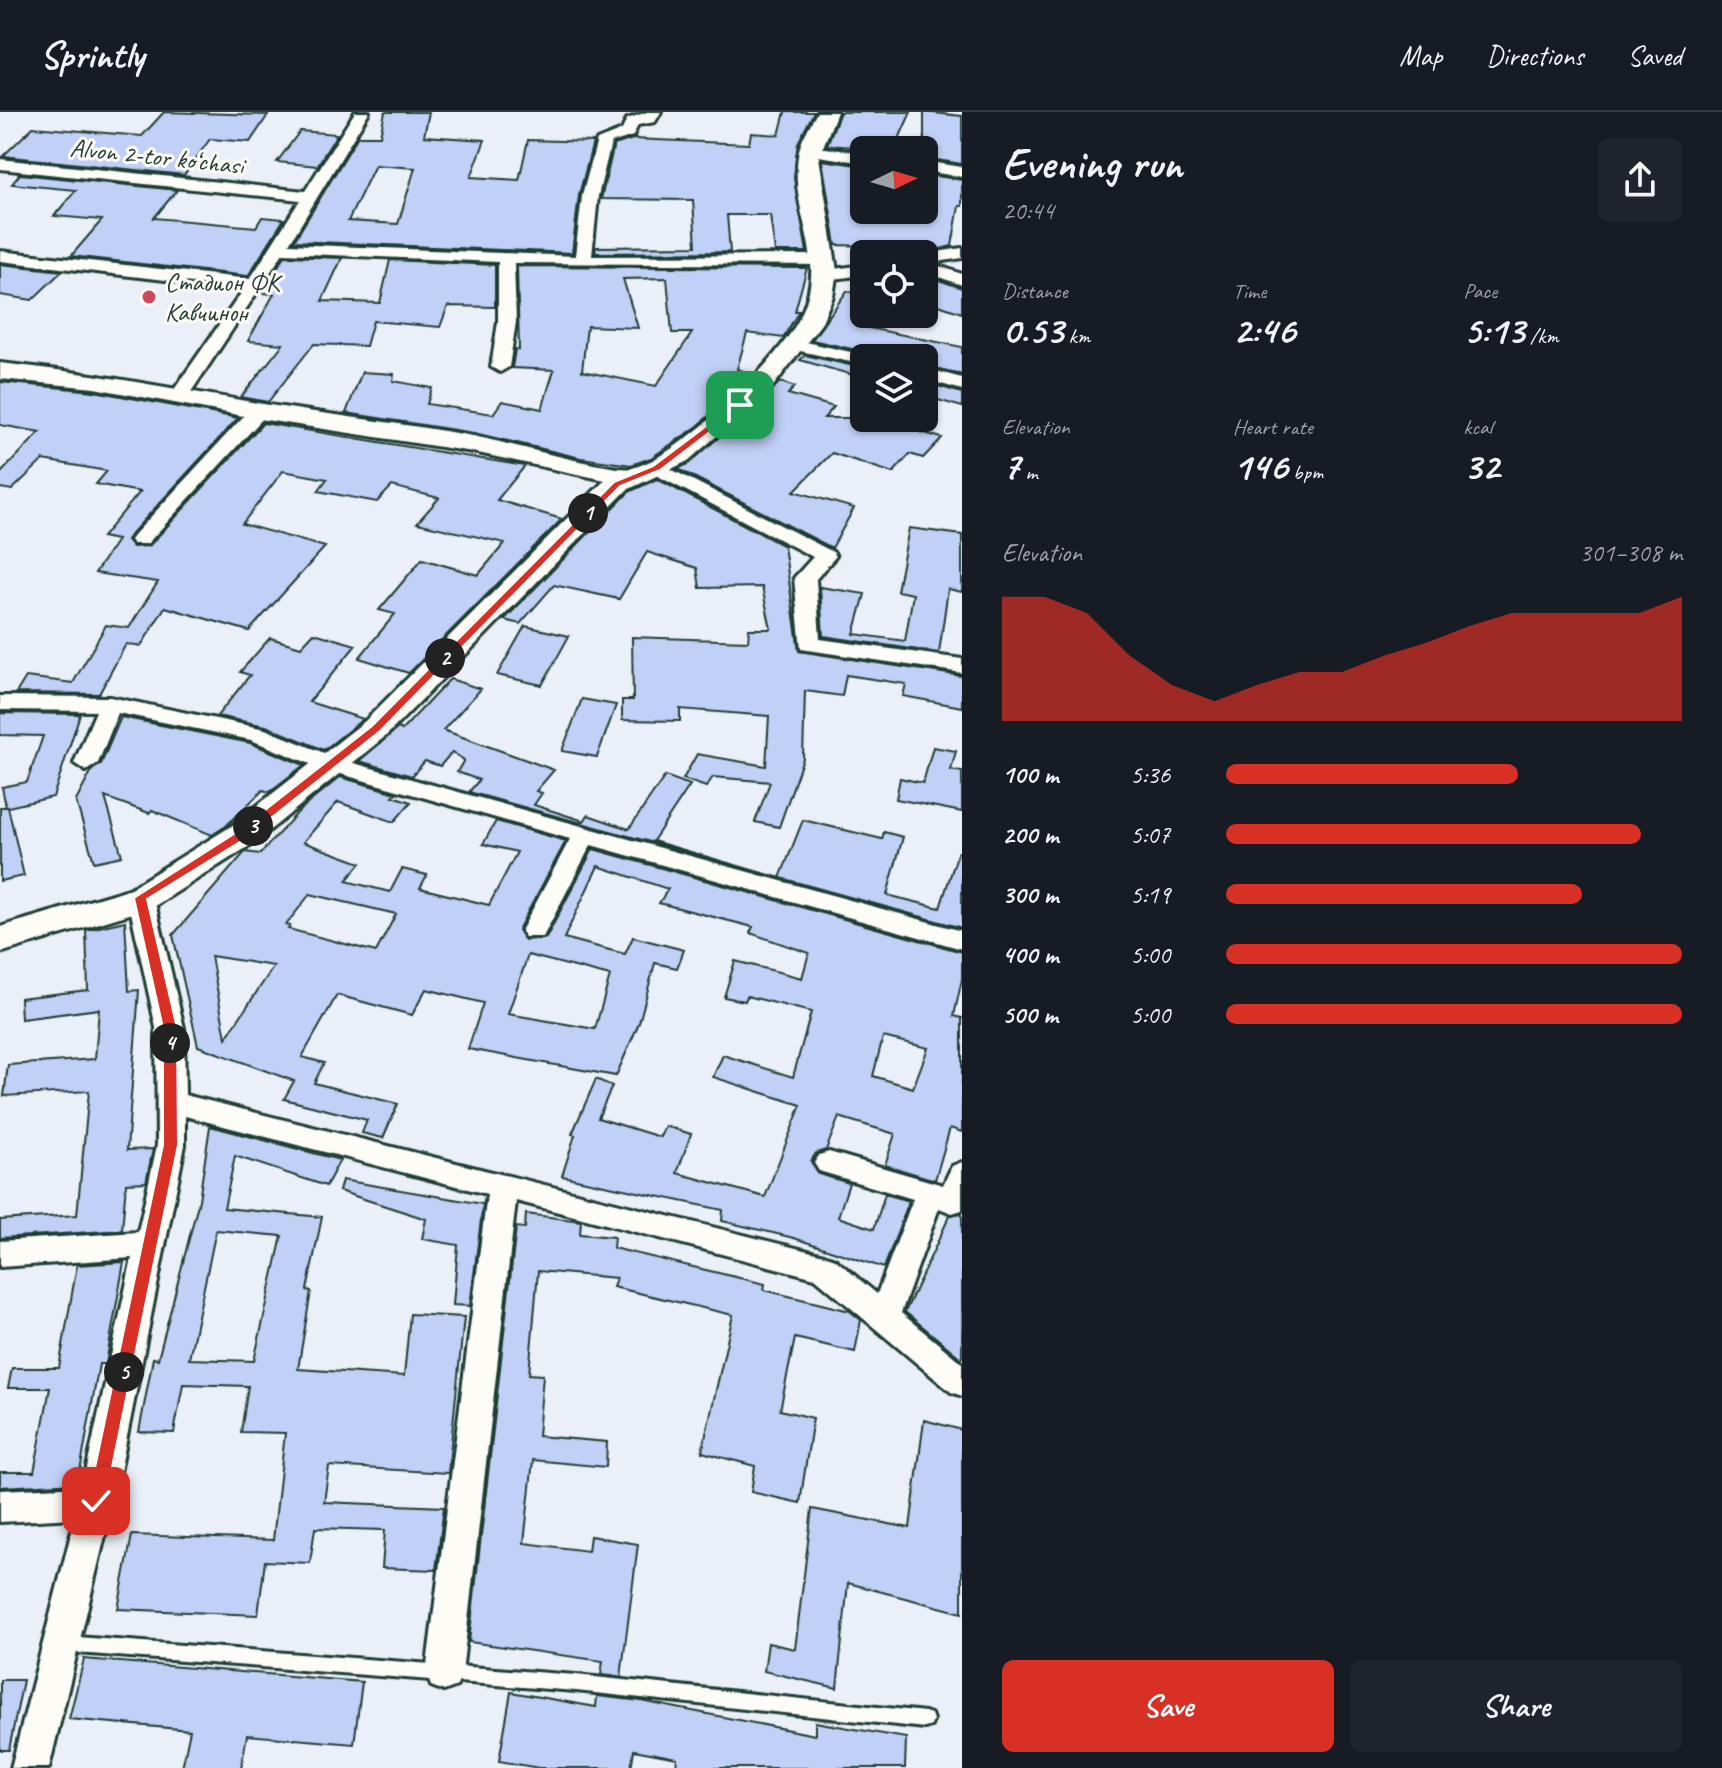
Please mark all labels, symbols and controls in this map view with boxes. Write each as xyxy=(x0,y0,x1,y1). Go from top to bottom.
text: Sprintly xyxy=(40,32,144,79)
text: Map xyxy=(1399,38,1442,73)
text: Directions xyxy=(1486,38,1584,73)
text: Saved xyxy=(1628,38,1682,73)
street label: Alvon 2-tor ko‘chasi xyxy=(68,131,249,182)
north arrow xyxy=(850,136,938,224)
map controls xyxy=(850,136,938,432)
text: Evening run xyxy=(1002,136,1182,191)
button: share xyxy=(1598,138,1682,222)
text: 20:44 xyxy=(1002,194,1054,227)
button: locate xyxy=(850,240,938,328)
place label: Стадион ФК Кавчинон xyxy=(165,266,283,329)
text: Distance xyxy=(1002,277,1068,305)
text: Time xyxy=(1233,277,1266,305)
text: Pace xyxy=(1463,277,1497,305)
marker: Стадион ФК Кавчинон xyxy=(140,288,158,306)
text: 0.53 xyxy=(1002,305,1063,355)
text: 2:46 xyxy=(1233,305,1295,355)
text: 5:13 xyxy=(1463,305,1525,355)
text: km xyxy=(1063,322,1090,350)
text: /km xyxy=(1525,322,1559,350)
button: layers xyxy=(850,344,938,432)
pin xyxy=(706,371,774,439)
icon: arrive xyxy=(718,383,762,427)
text: Elevation xyxy=(1002,413,1070,441)
text: Heart rate xyxy=(1233,413,1313,441)
text: kcal xyxy=(1463,413,1492,441)
text: 7 xyxy=(1002,441,1020,491)
text: 146 xyxy=(1233,441,1288,491)
text: 32 xyxy=(1463,441,1499,491)
text: m xyxy=(1020,458,1038,486)
text: bpm xyxy=(1288,458,1323,486)
pin: 1 xyxy=(568,493,608,533)
text: 1 xyxy=(583,499,593,527)
text: Elevation xyxy=(1002,536,1082,569)
text: 301–308 m xyxy=(1579,536,1682,569)
pin: 2 xyxy=(425,638,465,678)
text: 2 xyxy=(440,644,450,672)
text: 100 m xyxy=(1002,758,1058,791)
text: 5:36 xyxy=(1130,758,1170,791)
pin: 3 xyxy=(233,806,273,846)
text: 3 xyxy=(248,812,258,840)
text: 200 m xyxy=(1002,818,1058,851)
text: 5:07 xyxy=(1130,818,1170,851)
text: 300 m xyxy=(1002,878,1058,911)
text: 5:19 xyxy=(1130,878,1170,911)
text: 400 m xyxy=(1002,938,1058,971)
text: 5:00 xyxy=(1130,938,1170,971)
text: 500 m xyxy=(1002,998,1058,1031)
text: 5:00 xyxy=(1130,998,1170,1031)
pin: 4 xyxy=(150,1023,190,1063)
text: 4 xyxy=(165,1029,175,1057)
pin: 5 xyxy=(104,1352,144,1392)
text: 5 xyxy=(119,1358,129,1386)
pin xyxy=(62,1467,130,1535)
icon: check xyxy=(74,1479,118,1523)
button: Save xyxy=(1002,1660,1334,1752)
button: Share xyxy=(1350,1660,1682,1752)

